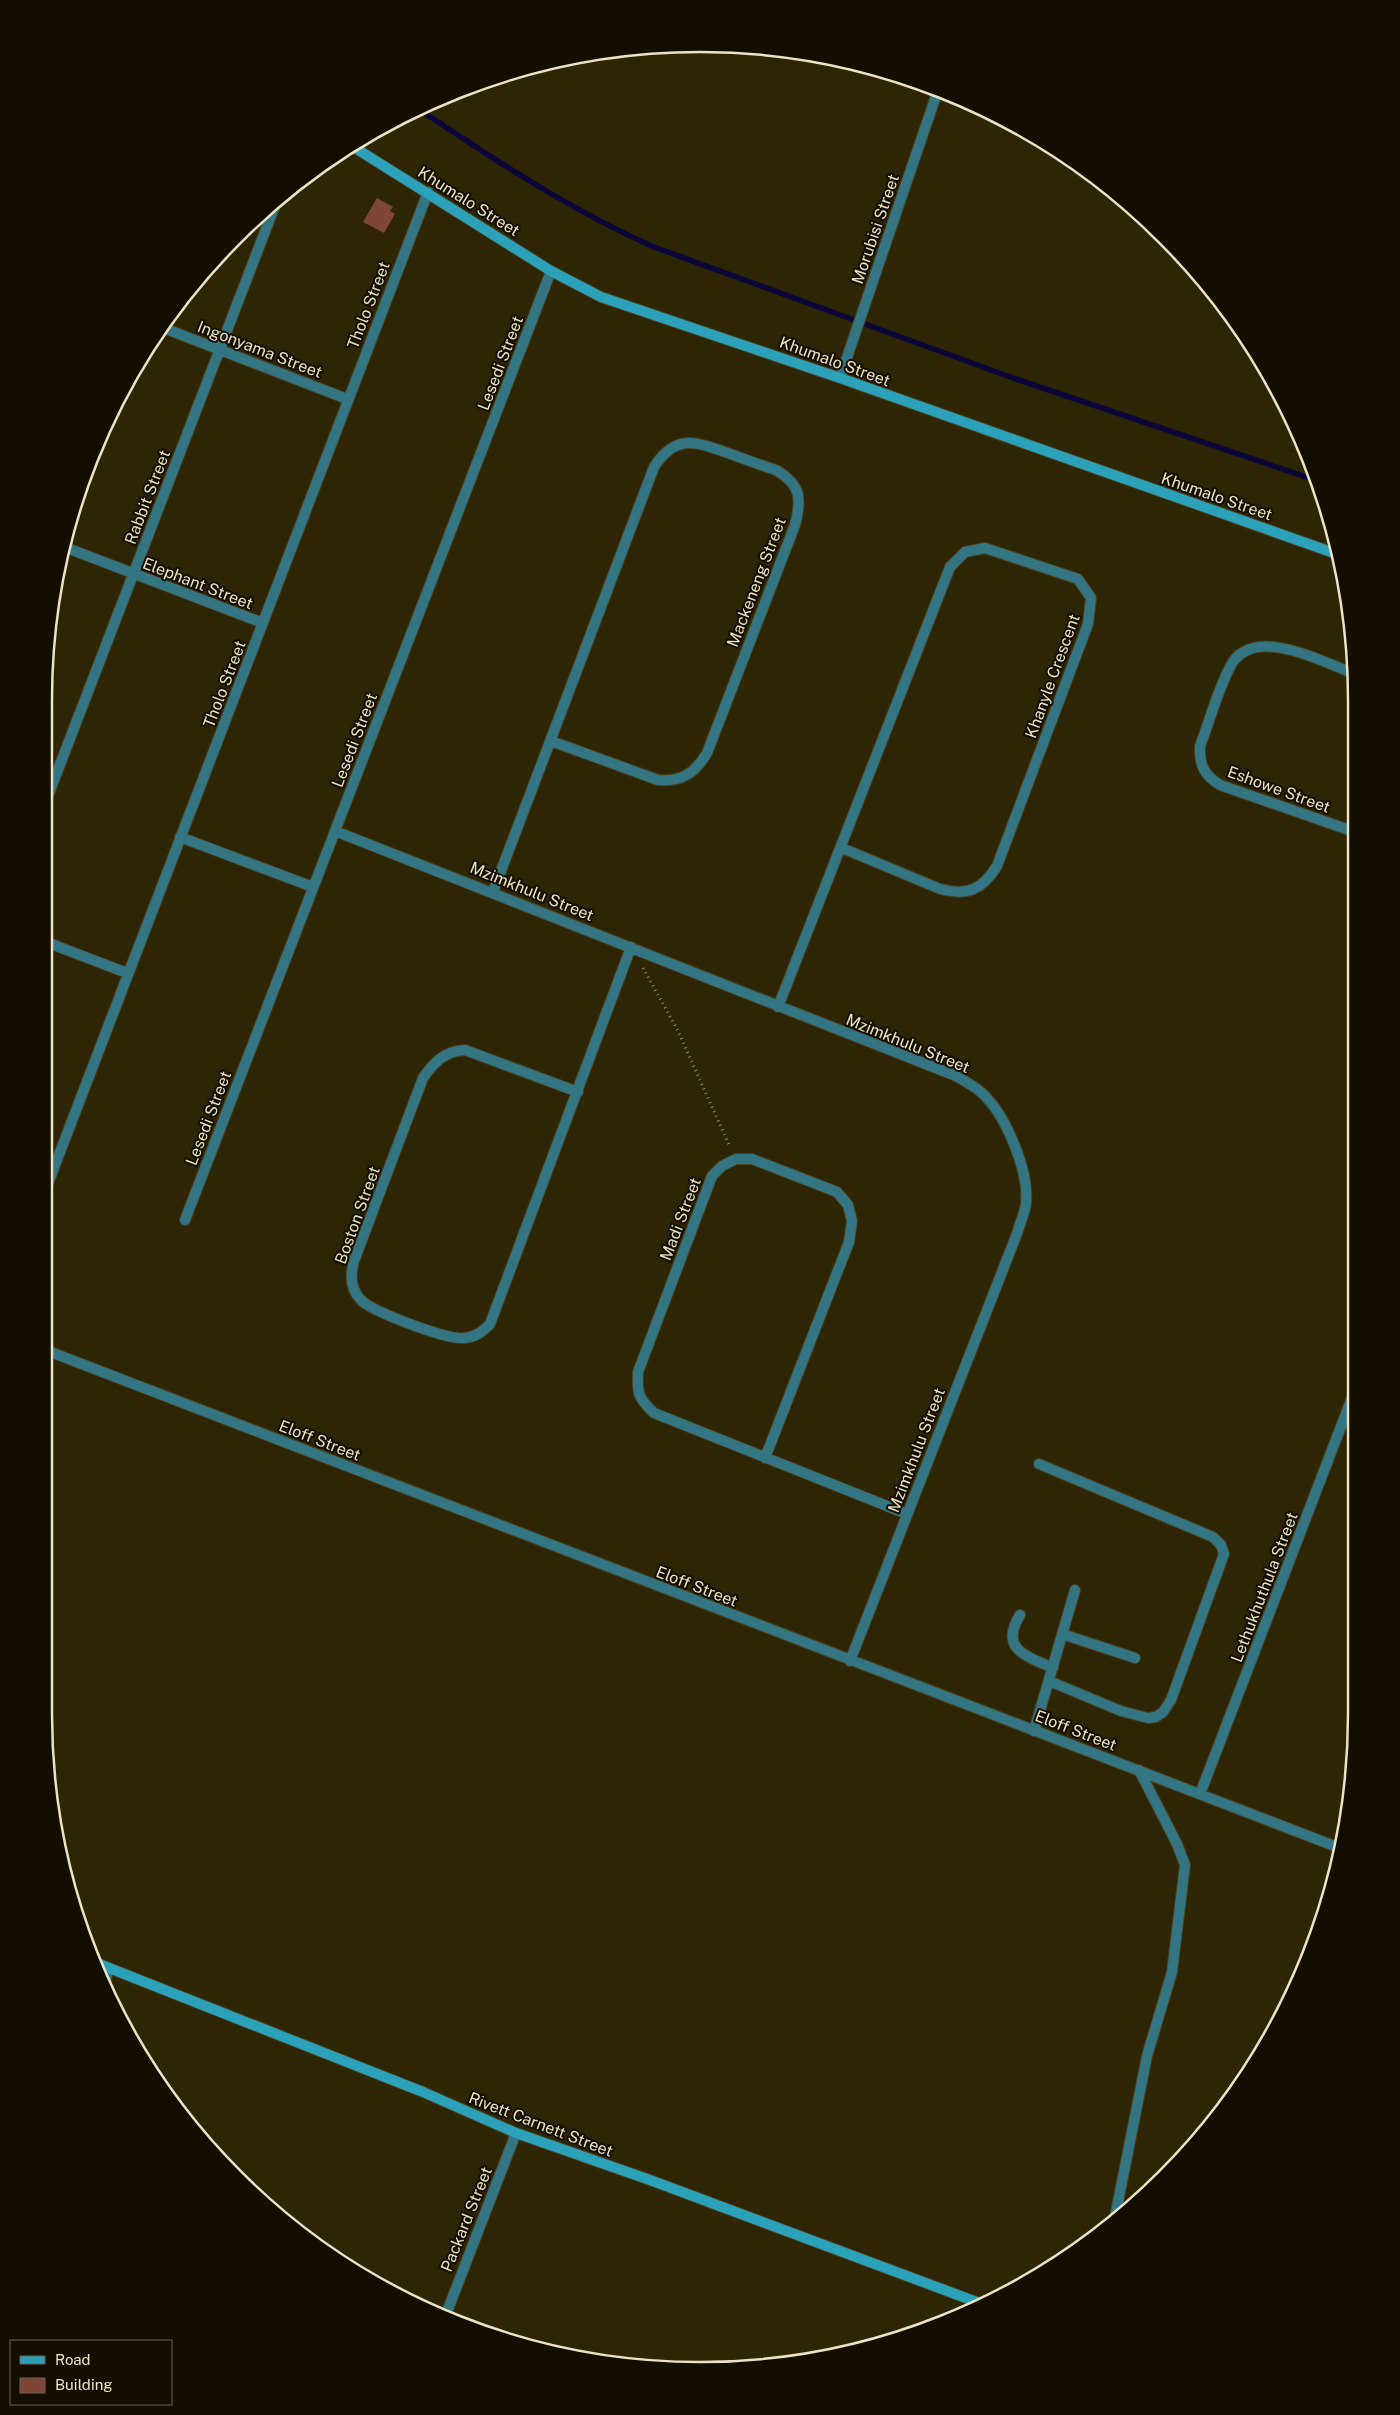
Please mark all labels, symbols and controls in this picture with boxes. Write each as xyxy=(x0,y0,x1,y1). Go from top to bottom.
street label: Khumalo Street xyxy=(414,163,523,240)
street label: Morubisi Street xyxy=(848,172,903,287)
street label: Tholo Street xyxy=(343,259,394,351)
street label: Lesedi Street xyxy=(474,313,527,413)
street label: Ingonyama Street xyxy=(195,317,325,382)
street label: Khumalo Street xyxy=(777,333,893,390)
street label: Rabbit Street xyxy=(121,447,174,547)
street label: Khumalo Street xyxy=(1159,469,1275,524)
street label: Mackeneng Street xyxy=(723,515,790,650)
street label: Elephant Street xyxy=(140,554,256,613)
street label: Khanyle Crescent xyxy=(1021,611,1084,741)
street label: Tholo Street xyxy=(199,638,250,730)
street label: Lesedi Street xyxy=(328,690,381,790)
street label: Eshowe Street xyxy=(1225,762,1333,817)
street label: Mzimkhulu Street xyxy=(467,858,597,925)
street label: Mzimkhulu Street xyxy=(843,1010,973,1077)
street label: Lesedi Street xyxy=(182,1068,235,1168)
street label: Boston Street xyxy=(331,1164,384,1267)
street label: Madi Street xyxy=(656,1175,705,1263)
street label: Mzimkhulu Street xyxy=(884,1385,949,1515)
street label: Eloff Street xyxy=(276,1416,363,1465)
street label: Lethukhuthula Street xyxy=(1227,1510,1302,1665)
street label: Eloff Street xyxy=(653,1562,740,1611)
street label: Eloff Street xyxy=(1032,1706,1119,1755)
street label: Rivett Carnett Street xyxy=(466,2088,616,2161)
street label: Packard Street xyxy=(437,2164,496,2274)
legend xyxy=(10,2340,172,2405)
text: Road xyxy=(55,2351,91,2368)
text: Building xyxy=(55,2376,113,2393)

